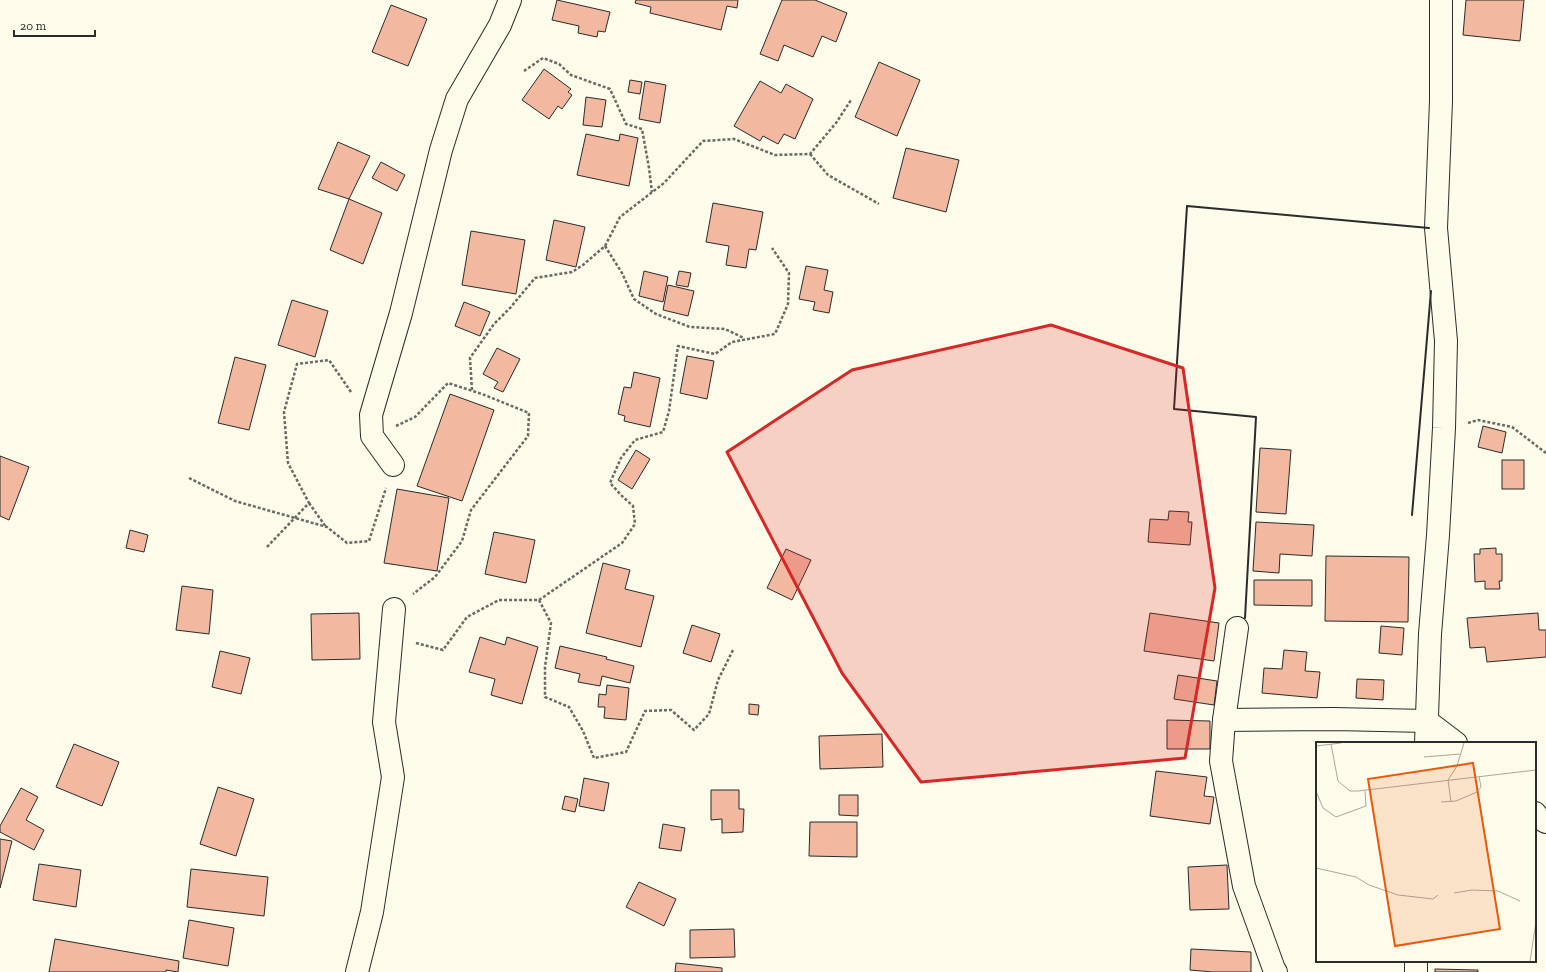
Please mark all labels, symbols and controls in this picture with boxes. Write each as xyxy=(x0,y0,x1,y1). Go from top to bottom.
scale bar xyxy=(14,12,95,38)
text: 20 m xyxy=(20,19,47,33)
inset map xyxy=(1316,742,1536,962)

